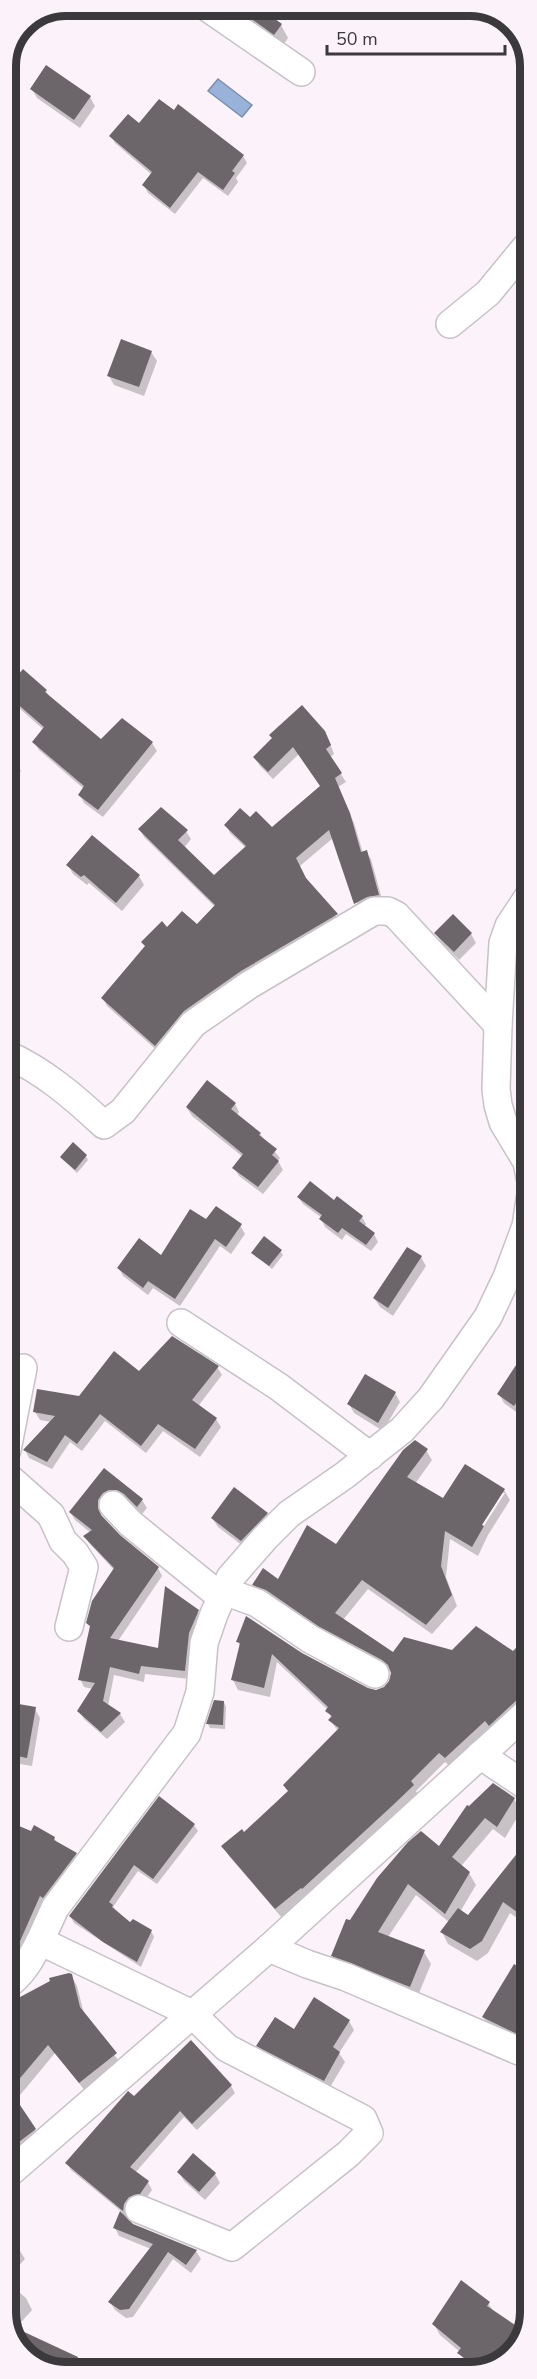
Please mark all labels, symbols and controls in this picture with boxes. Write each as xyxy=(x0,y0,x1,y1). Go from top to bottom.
scale bar xyxy=(327,18,506,56)
text: 50 m xyxy=(336,27,378,51)

